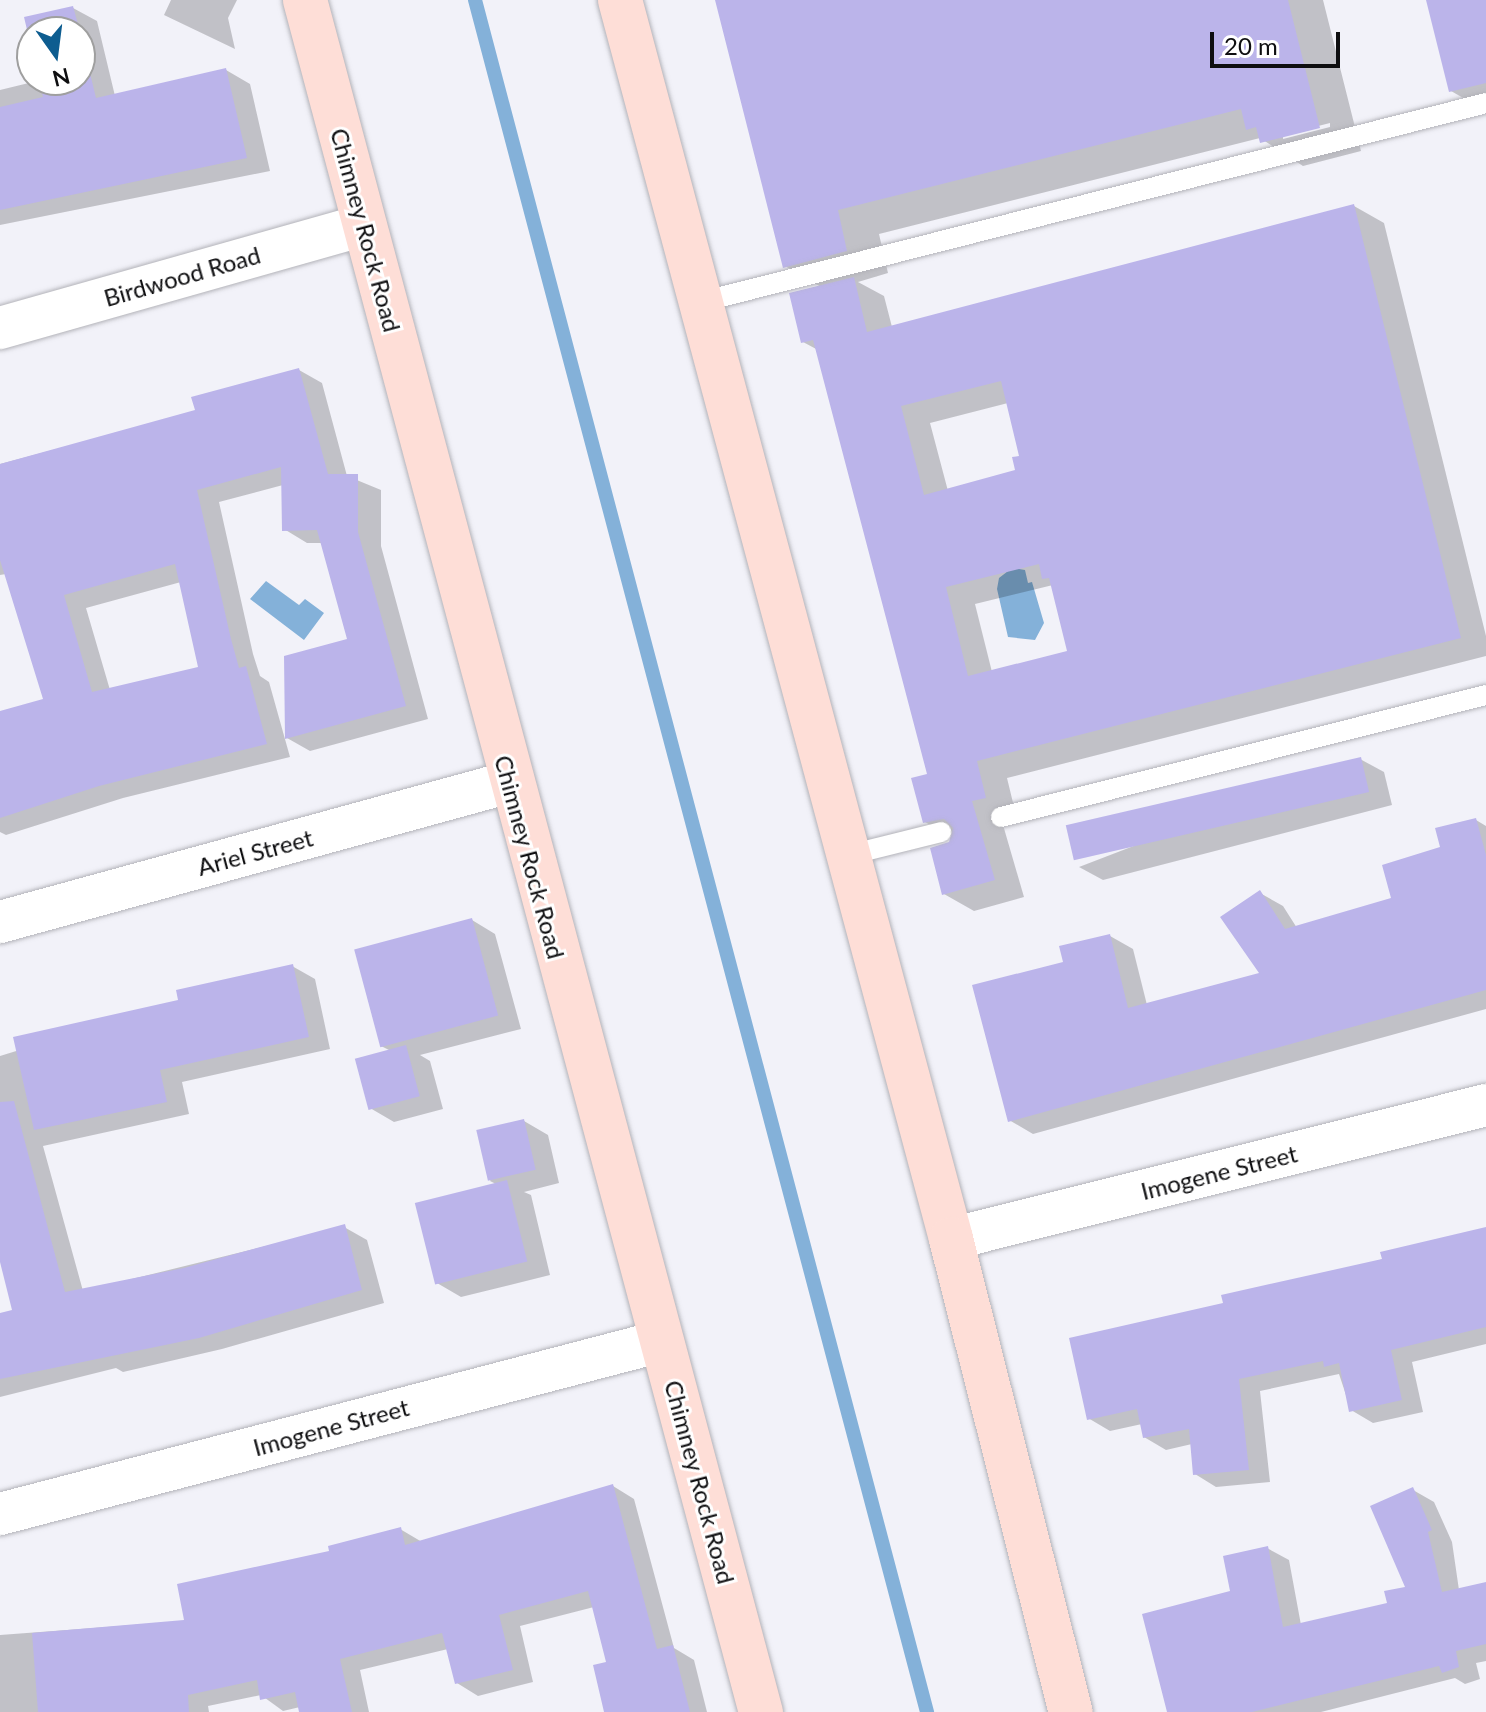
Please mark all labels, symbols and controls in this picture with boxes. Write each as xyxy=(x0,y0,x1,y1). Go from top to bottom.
north arrow xyxy=(16,16,96,96)
scale bar xyxy=(1214,16,1344,66)
text: 20 m xyxy=(1224,31,1278,60)
text: N xyxy=(50,63,73,93)
street label: Chimney Rock Road xyxy=(325,125,407,335)
street label: Birdwood Road xyxy=(100,240,264,312)
street label: Chimney Rock Road xyxy=(489,752,571,962)
street label: Ariel Street xyxy=(194,823,316,881)
street label: Imogene Street xyxy=(1138,1139,1300,1205)
street label: Chimney Rock Road xyxy=(659,1377,741,1587)
street label: Imogene Street xyxy=(250,1392,412,1462)

